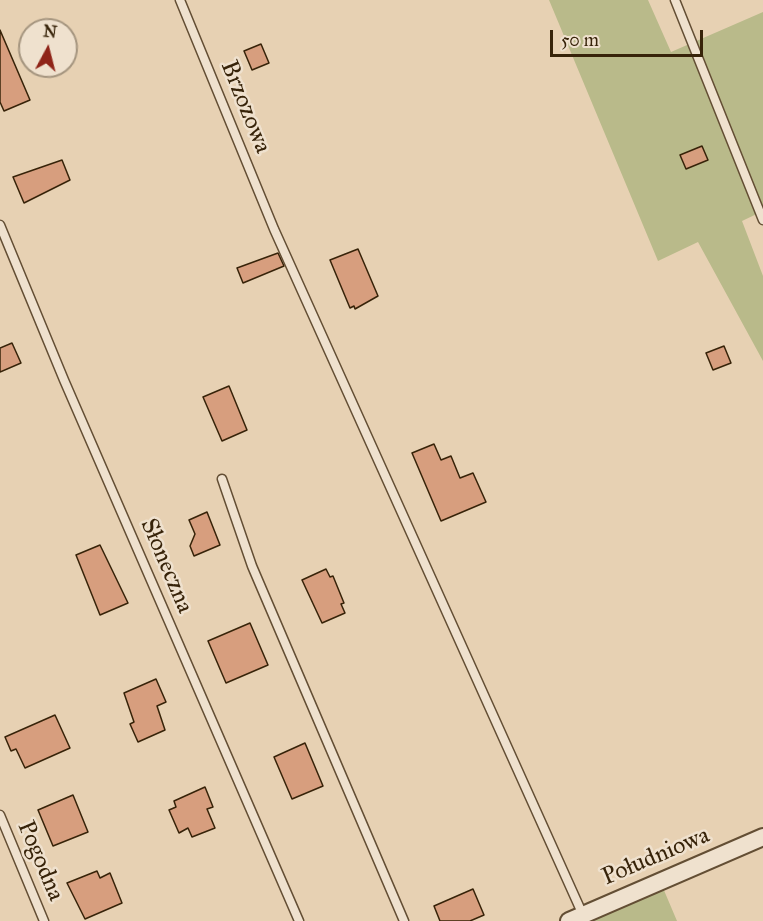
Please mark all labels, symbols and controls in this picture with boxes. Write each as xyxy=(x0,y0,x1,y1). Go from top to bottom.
north arrow xyxy=(18,18,78,78)
scale bar xyxy=(553,18,706,56)
text: N xyxy=(42,21,58,42)
text: 50 m xyxy=(561,29,599,51)
street label: Brzozowa xyxy=(213,57,277,157)
street label: Słoneczna xyxy=(133,514,199,618)
street label: Pogodna xyxy=(10,817,70,905)
street label: Południowa xyxy=(598,821,714,893)

